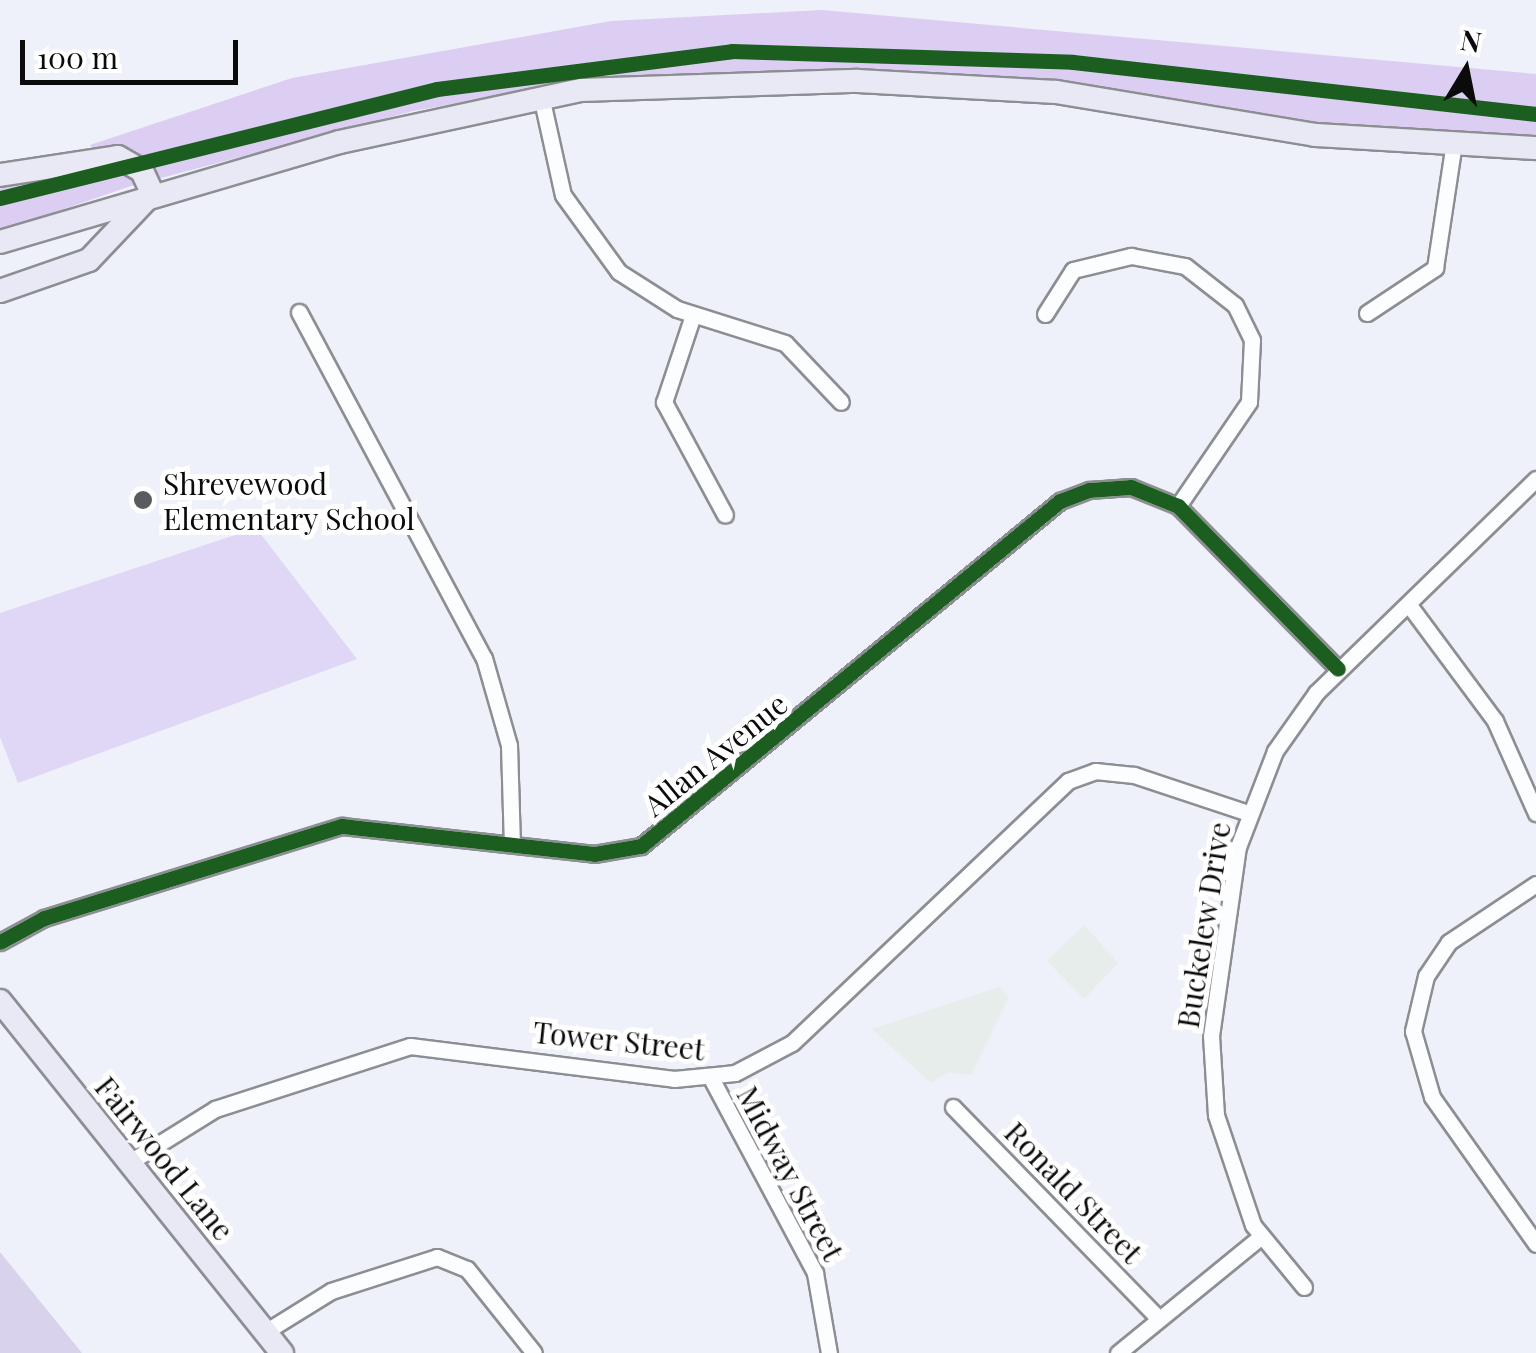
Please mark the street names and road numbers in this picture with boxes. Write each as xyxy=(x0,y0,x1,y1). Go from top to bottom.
street label: Allan Avenue xyxy=(636,685,794,823)
street label: Buckelew Drive xyxy=(1169,819,1237,1031)
street label: Tower Street xyxy=(531,1013,707,1067)
street label: Fairwood Lane xyxy=(88,1069,242,1247)
street label: Midway Street xyxy=(730,1079,852,1267)
street label: Ronald Street xyxy=(998,1114,1150,1270)

